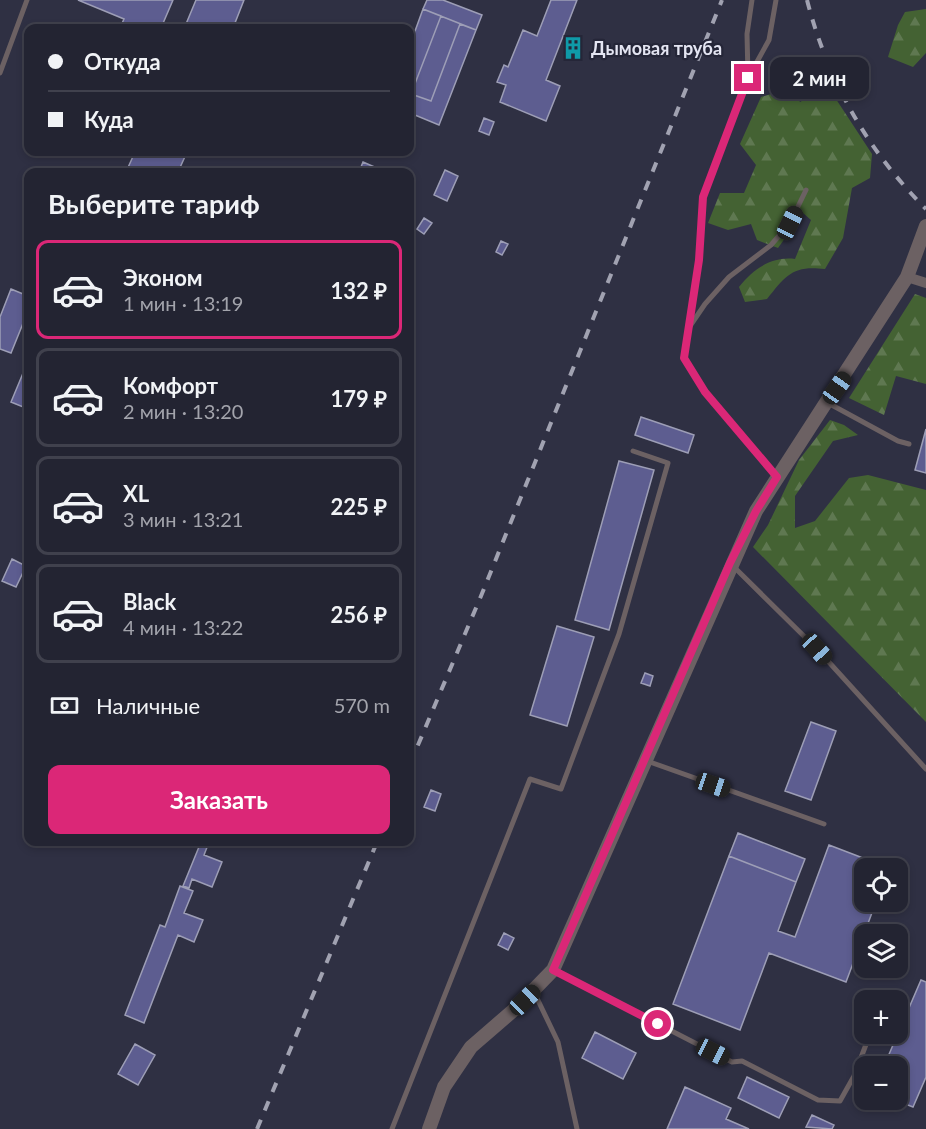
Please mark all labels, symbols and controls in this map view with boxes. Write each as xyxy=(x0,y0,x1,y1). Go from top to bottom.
building icon: Дымовая труба xyxy=(560,35,586,61)
place label: Дымовая труба xyxy=(591,37,722,59)
text: Откуда xyxy=(84,48,161,75)
callout: 2 мин xyxy=(769,57,868,99)
route end xyxy=(734,64,761,91)
text: 2 мин xyxy=(793,66,846,90)
text: Куда xyxy=(84,106,134,133)
text: Выберите тариф xyxy=(48,187,260,220)
car xyxy=(774,203,806,243)
icon: car xyxy=(51,263,105,317)
text: Эконом xyxy=(123,264,203,291)
text: 132 ₽ xyxy=(331,277,387,304)
text: 1 мин · 13:19 xyxy=(123,291,243,315)
car xyxy=(819,368,855,408)
icon: car xyxy=(51,371,105,425)
text: Комфорт xyxy=(123,372,218,399)
text: 179 ₽ xyxy=(331,385,387,412)
text: 2 мин · 13:20 xyxy=(123,399,243,423)
icon: car xyxy=(51,479,105,533)
text: XL xyxy=(123,480,149,507)
text: 225 ₽ xyxy=(331,493,387,520)
text: 3 мин · 13:21 xyxy=(123,507,243,531)
icon: car xyxy=(51,587,105,641)
text: Black xyxy=(123,588,176,615)
text: 256 ₽ xyxy=(331,601,387,628)
text: 4 мин · 13:22 xyxy=(123,615,243,639)
car xyxy=(798,630,836,668)
icon: cash xyxy=(48,689,81,722)
text: Наличные xyxy=(96,692,200,719)
text: 570 m xyxy=(334,693,390,717)
button: Заказать xyxy=(48,765,390,834)
car xyxy=(693,771,733,799)
map controls xyxy=(854,858,908,1110)
button: locate xyxy=(854,858,908,912)
button: layers xyxy=(854,924,908,978)
car xyxy=(506,981,544,1019)
button: + xyxy=(854,990,908,1044)
route start xyxy=(644,1010,671,1037)
car xyxy=(693,1036,733,1068)
button: − xyxy=(854,1056,908,1110)

